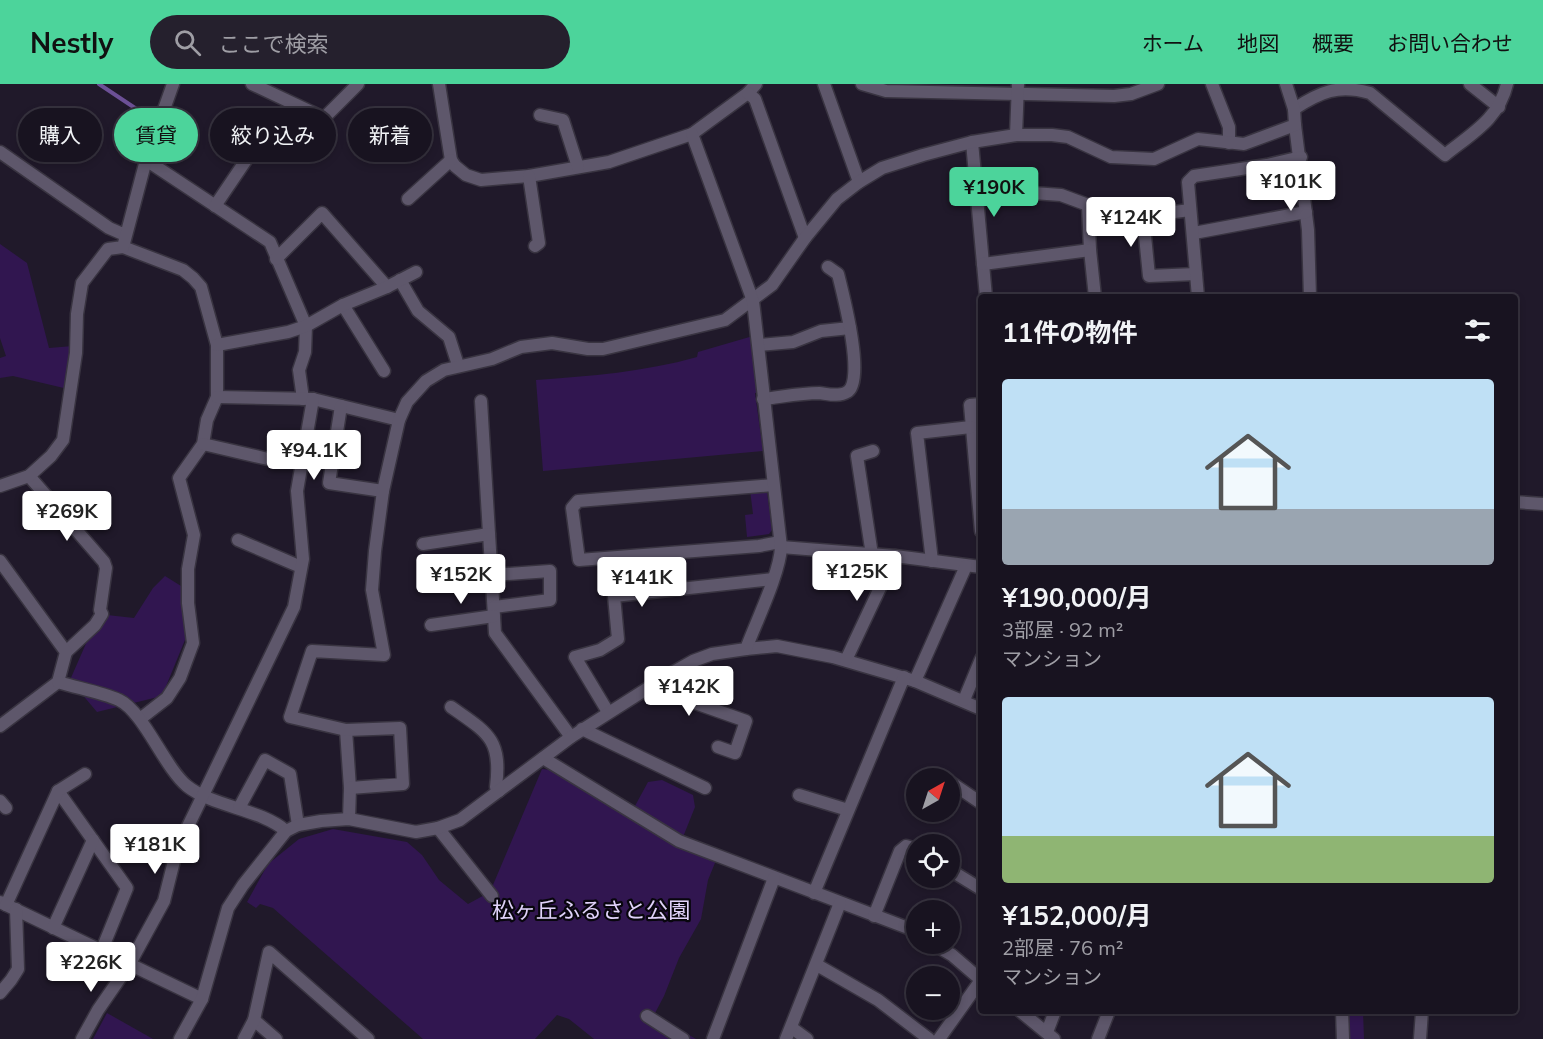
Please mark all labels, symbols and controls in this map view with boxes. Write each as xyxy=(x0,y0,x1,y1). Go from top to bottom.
search box xyxy=(150,15,570,69)
text: Nestly xyxy=(30,25,114,60)
icon: search xyxy=(171,26,204,59)
text: ここで検索 xyxy=(219,30,329,58)
text: ホーム xyxy=(1142,30,1204,56)
text: 地図 xyxy=(1237,30,1279,56)
text: 概要 xyxy=(1312,30,1354,56)
text: お問い合わせ xyxy=(1387,30,1513,56)
chip: 購入 xyxy=(18,108,102,162)
chip: 賃貸 xyxy=(114,108,198,162)
chip: 絞り込み xyxy=(210,108,336,162)
chip: 新着 xyxy=(348,108,432,162)
pin: ¥101K xyxy=(1249,161,1333,212)
pin: ¥190K xyxy=(952,167,1036,218)
text: ¥101K xyxy=(1260,168,1322,193)
text: ¥190K xyxy=(963,174,1025,199)
pin: ¥124K xyxy=(1089,197,1173,248)
text: ¥124K xyxy=(1100,204,1162,229)
icon: filters xyxy=(1461,314,1494,347)
text: 11件の物件 xyxy=(1002,316,1137,349)
icon: home xyxy=(1194,418,1302,526)
pin: ¥94.1K xyxy=(265,430,363,481)
text: ¥94.1K xyxy=(281,437,347,462)
pin: ¥269K xyxy=(25,491,109,542)
text: ¥269K xyxy=(36,498,98,523)
pin: ¥125K xyxy=(815,551,899,602)
pin: ¥152K xyxy=(419,554,503,605)
pin: ¥141K xyxy=(600,557,684,608)
text: ¥125K xyxy=(826,558,888,583)
text: ¥152K xyxy=(430,561,492,586)
text: ¥141K xyxy=(611,564,673,589)
text: ¥190,000/月 xyxy=(1002,581,1152,614)
text: 3部屋 · 92 m² xyxy=(1002,617,1123,642)
text: マンション xyxy=(1002,646,1102,671)
pin: ¥142K xyxy=(647,666,731,717)
text: ¥142K xyxy=(658,673,720,698)
icon: home xyxy=(1194,736,1302,844)
north arrow xyxy=(906,768,960,822)
map controls xyxy=(906,768,960,1020)
pin: ¥181K xyxy=(113,824,197,875)
text: ¥181K xyxy=(124,831,186,856)
button: locate xyxy=(906,834,960,888)
park label: 松ヶ丘ふるさと公園 xyxy=(492,896,690,924)
text: ¥152,000/月 xyxy=(1002,899,1152,932)
button: + xyxy=(906,900,960,954)
text: 2部屋 · 76 m² xyxy=(1002,935,1123,960)
pin: ¥226K xyxy=(49,942,133,993)
text: ¥226K xyxy=(60,949,122,974)
text: マンション xyxy=(1002,964,1102,989)
button: − xyxy=(906,966,960,1020)

